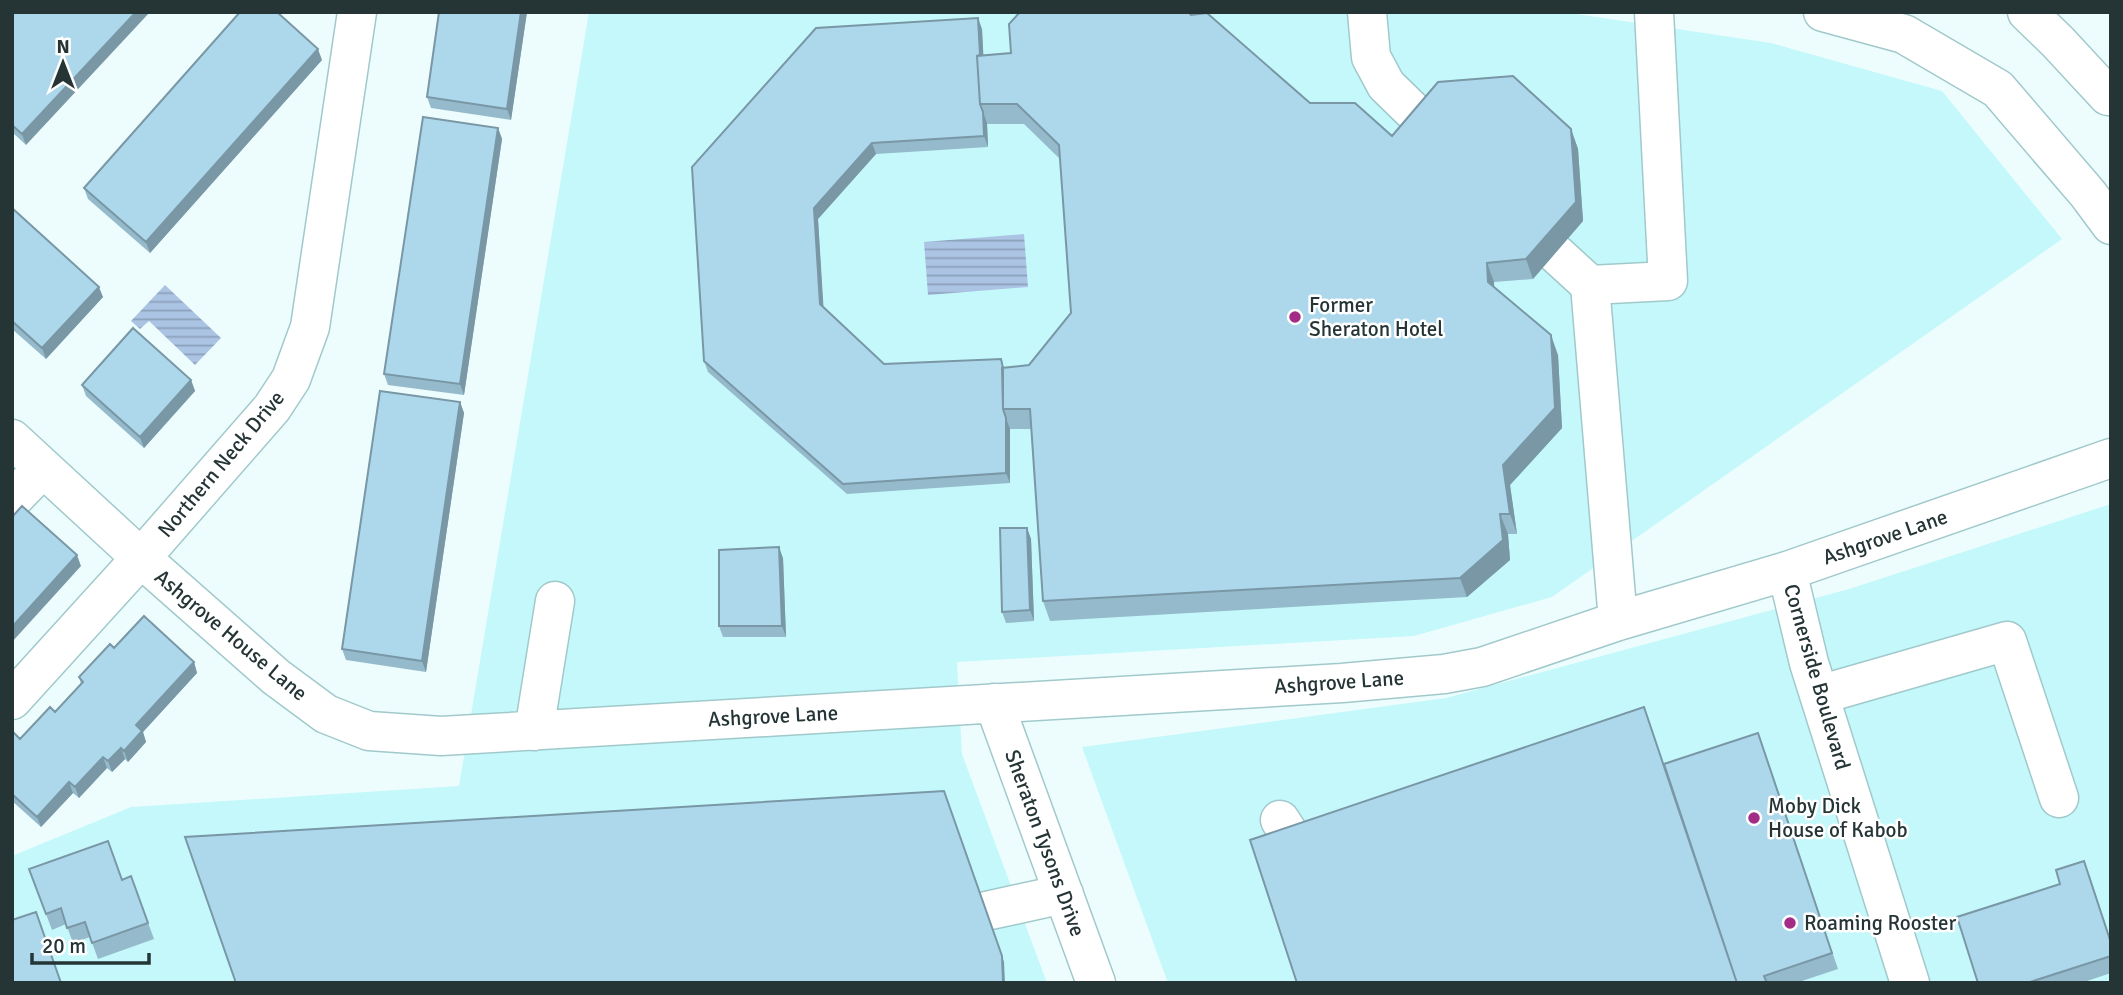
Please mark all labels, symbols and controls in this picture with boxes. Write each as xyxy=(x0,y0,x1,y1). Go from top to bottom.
north arrow xyxy=(28,28,98,98)
text: N xyxy=(56,35,70,59)
place label: Former Sheraton Hotel xyxy=(1309,292,1444,342)
marker: Former Sheraton Hotel xyxy=(1287,309,1303,325)
street label: Northern Neck Drive xyxy=(152,385,290,543)
street label: Ashgrove Lane xyxy=(1819,503,1951,571)
street label: Ashgrove House Lane xyxy=(149,564,313,706)
street label: Cornerside Boulevard xyxy=(1778,581,1856,773)
street label: Ashgrove Lane xyxy=(1273,664,1405,700)
street label: Ashgrove Lane xyxy=(707,700,839,732)
street label: Sheraton Tysons Drive xyxy=(999,746,1091,940)
place label: Moby Dick House of Kabob xyxy=(1768,793,1908,843)
marker: Moby Dick House of Kabob xyxy=(1746,810,1762,826)
place label: Roaming Rooster xyxy=(1804,910,1957,936)
marker: Roaming Rooster xyxy=(1782,915,1798,931)
scale bar xyxy=(32,922,149,966)
text: 20 m xyxy=(42,933,86,959)

